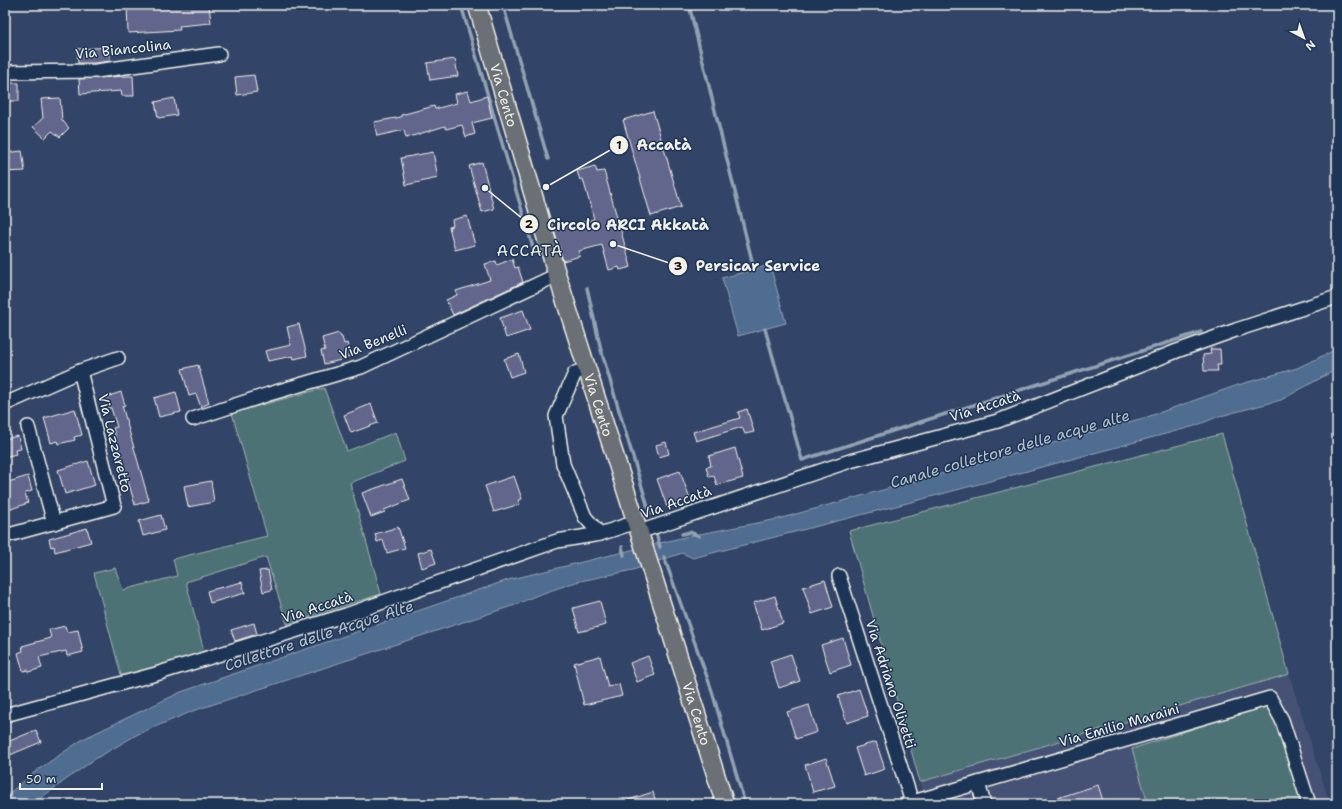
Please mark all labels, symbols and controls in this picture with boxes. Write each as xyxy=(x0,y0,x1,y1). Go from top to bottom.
north arrow xyxy=(1284,18,1324,58)
street label: Via Biancolina xyxy=(74,35,172,63)
text: N xyxy=(1302,37,1318,54)
street label: Via Cento xyxy=(486,61,522,129)
callout: Accatà xyxy=(609,131,700,158)
text: Accatà xyxy=(637,135,692,155)
text: 1 xyxy=(616,137,622,153)
callout: Circolo ARCI Akkatà xyxy=(519,211,717,238)
text: Circolo ARCI Akkatà xyxy=(547,215,710,235)
text: 2 xyxy=(525,216,534,232)
district label: ACCATÀ xyxy=(497,240,563,261)
callout: Persicar Service xyxy=(668,253,828,280)
text: Persicar Service xyxy=(696,256,820,276)
text: 3 xyxy=(674,258,682,274)
street label: Via Benelli xyxy=(337,320,409,364)
street label: Via Cento xyxy=(580,371,617,439)
street label: Via Accatà xyxy=(947,386,1023,426)
street label: Via Lazzaretto xyxy=(94,392,136,494)
water label: Canale collettore delle acque alte xyxy=(888,405,1132,493)
street label: Via Accatà xyxy=(638,481,714,522)
street label: Via Accatà xyxy=(279,587,355,627)
water label: Collettore delle Acque Alte xyxy=(222,596,416,676)
street label: Via Adriano Olivetti xyxy=(862,617,920,751)
street label: Via Cento xyxy=(678,680,715,748)
street label: Via Emilio Maraini xyxy=(1057,699,1181,751)
scale bar xyxy=(20,765,102,791)
text: 50 m xyxy=(26,771,56,787)

